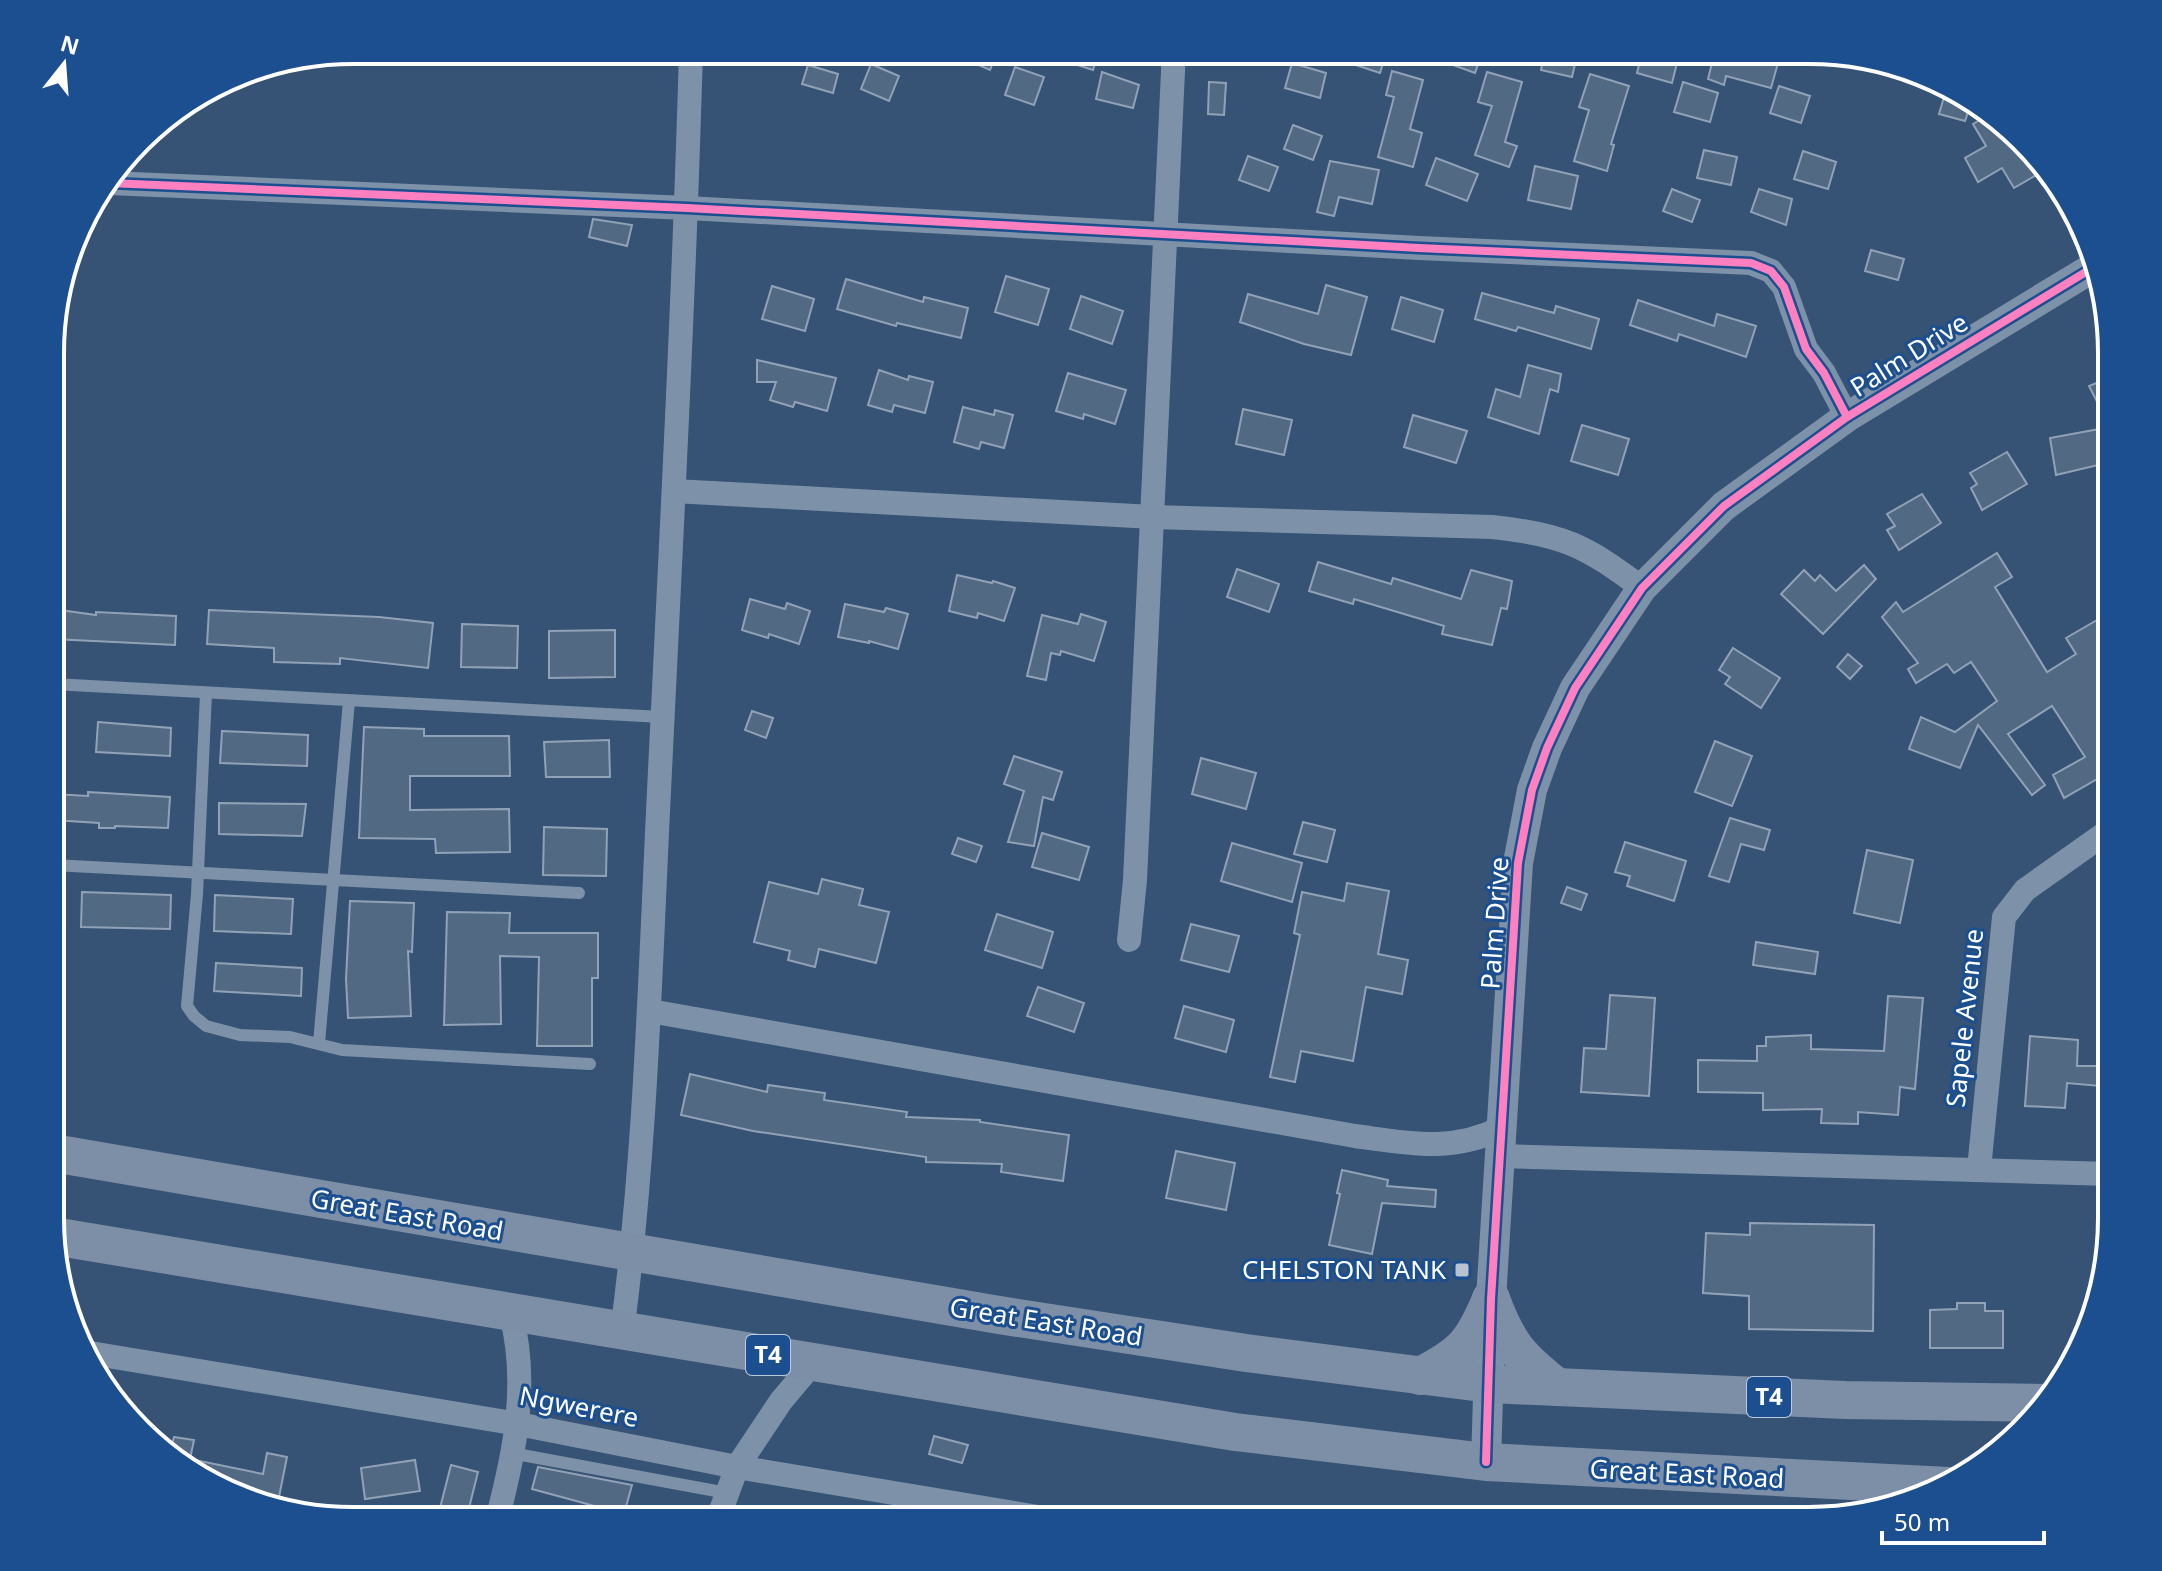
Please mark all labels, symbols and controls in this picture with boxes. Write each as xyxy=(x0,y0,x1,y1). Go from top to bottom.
north arrow xyxy=(24,24,104,104)
text: N xyxy=(57,27,83,61)
street label: Palm Drive xyxy=(1843,304,1974,404)
street label: Palm Drive xyxy=(1471,856,1517,990)
street label: Sapele Avenue xyxy=(1937,927,1991,1109)
street label: Great East Road xyxy=(308,1179,506,1249)
place label: CHELSTON TANK xyxy=(1242,1251,1447,1287)
marker: CHELSTON TANK xyxy=(1453,1261,1471,1279)
street label: Great East Road xyxy=(947,1288,1145,1354)
road number: T4 xyxy=(746,1335,790,1375)
street label: Ngwerere xyxy=(517,1377,642,1435)
road number: T4 xyxy=(1747,1377,1791,1417)
street label: Great East Road xyxy=(1589,1450,1785,1496)
scale bar xyxy=(1882,1495,2044,1545)
text: 50 m xyxy=(1894,1505,1950,1538)

